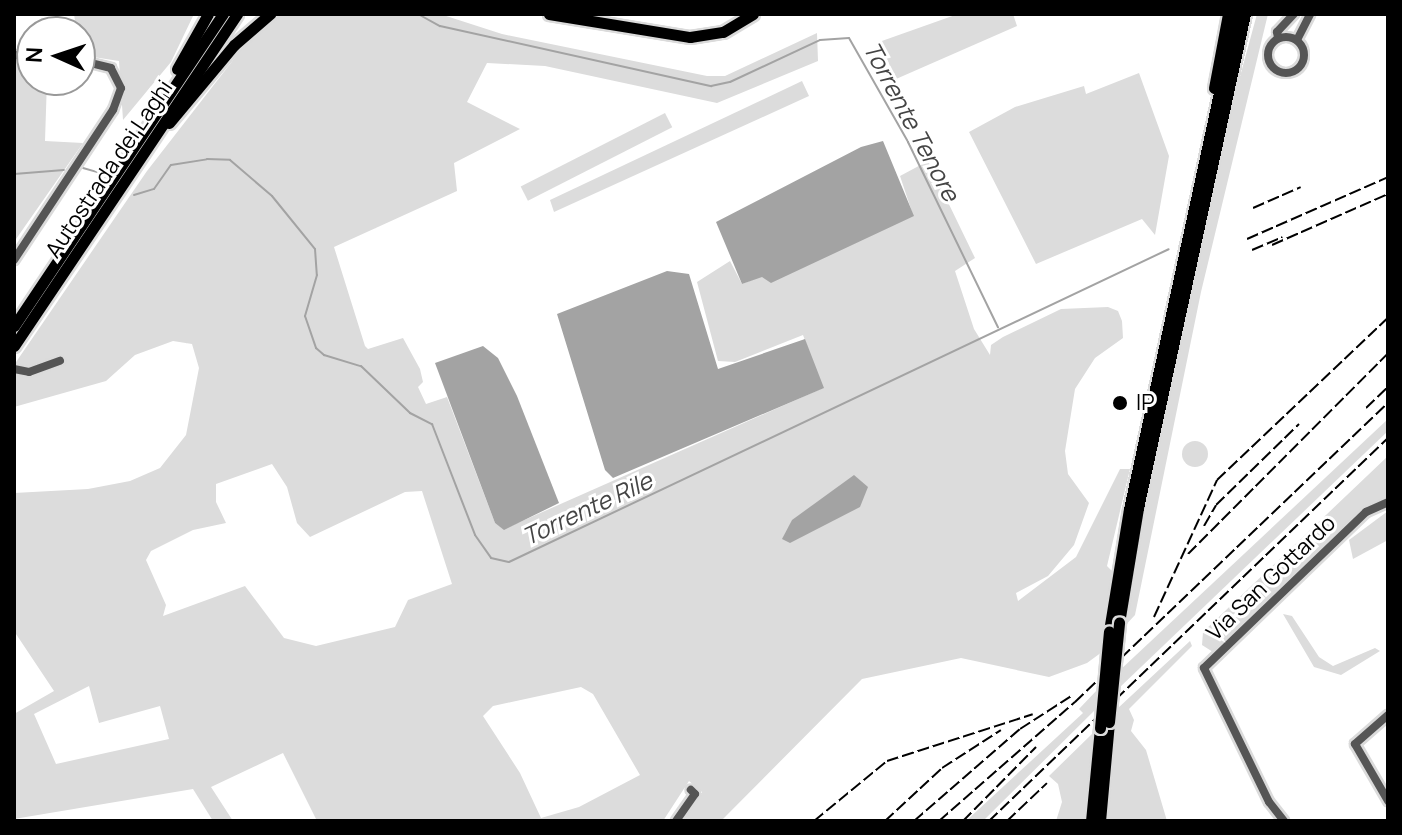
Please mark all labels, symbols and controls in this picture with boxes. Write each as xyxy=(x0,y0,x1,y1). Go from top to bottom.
north arrow xyxy=(16,16,96,96)
water label: Torrente Tenore xyxy=(858,36,966,206)
text: N xyxy=(19,46,49,64)
street label: Autostrada dei Laghi xyxy=(40,75,178,263)
place label: IP xyxy=(1136,390,1154,416)
marker: IP xyxy=(1111,394,1129,412)
water label: Torrente Rile xyxy=(518,465,656,551)
street label: Via San Gottardo xyxy=(1201,510,1341,646)

